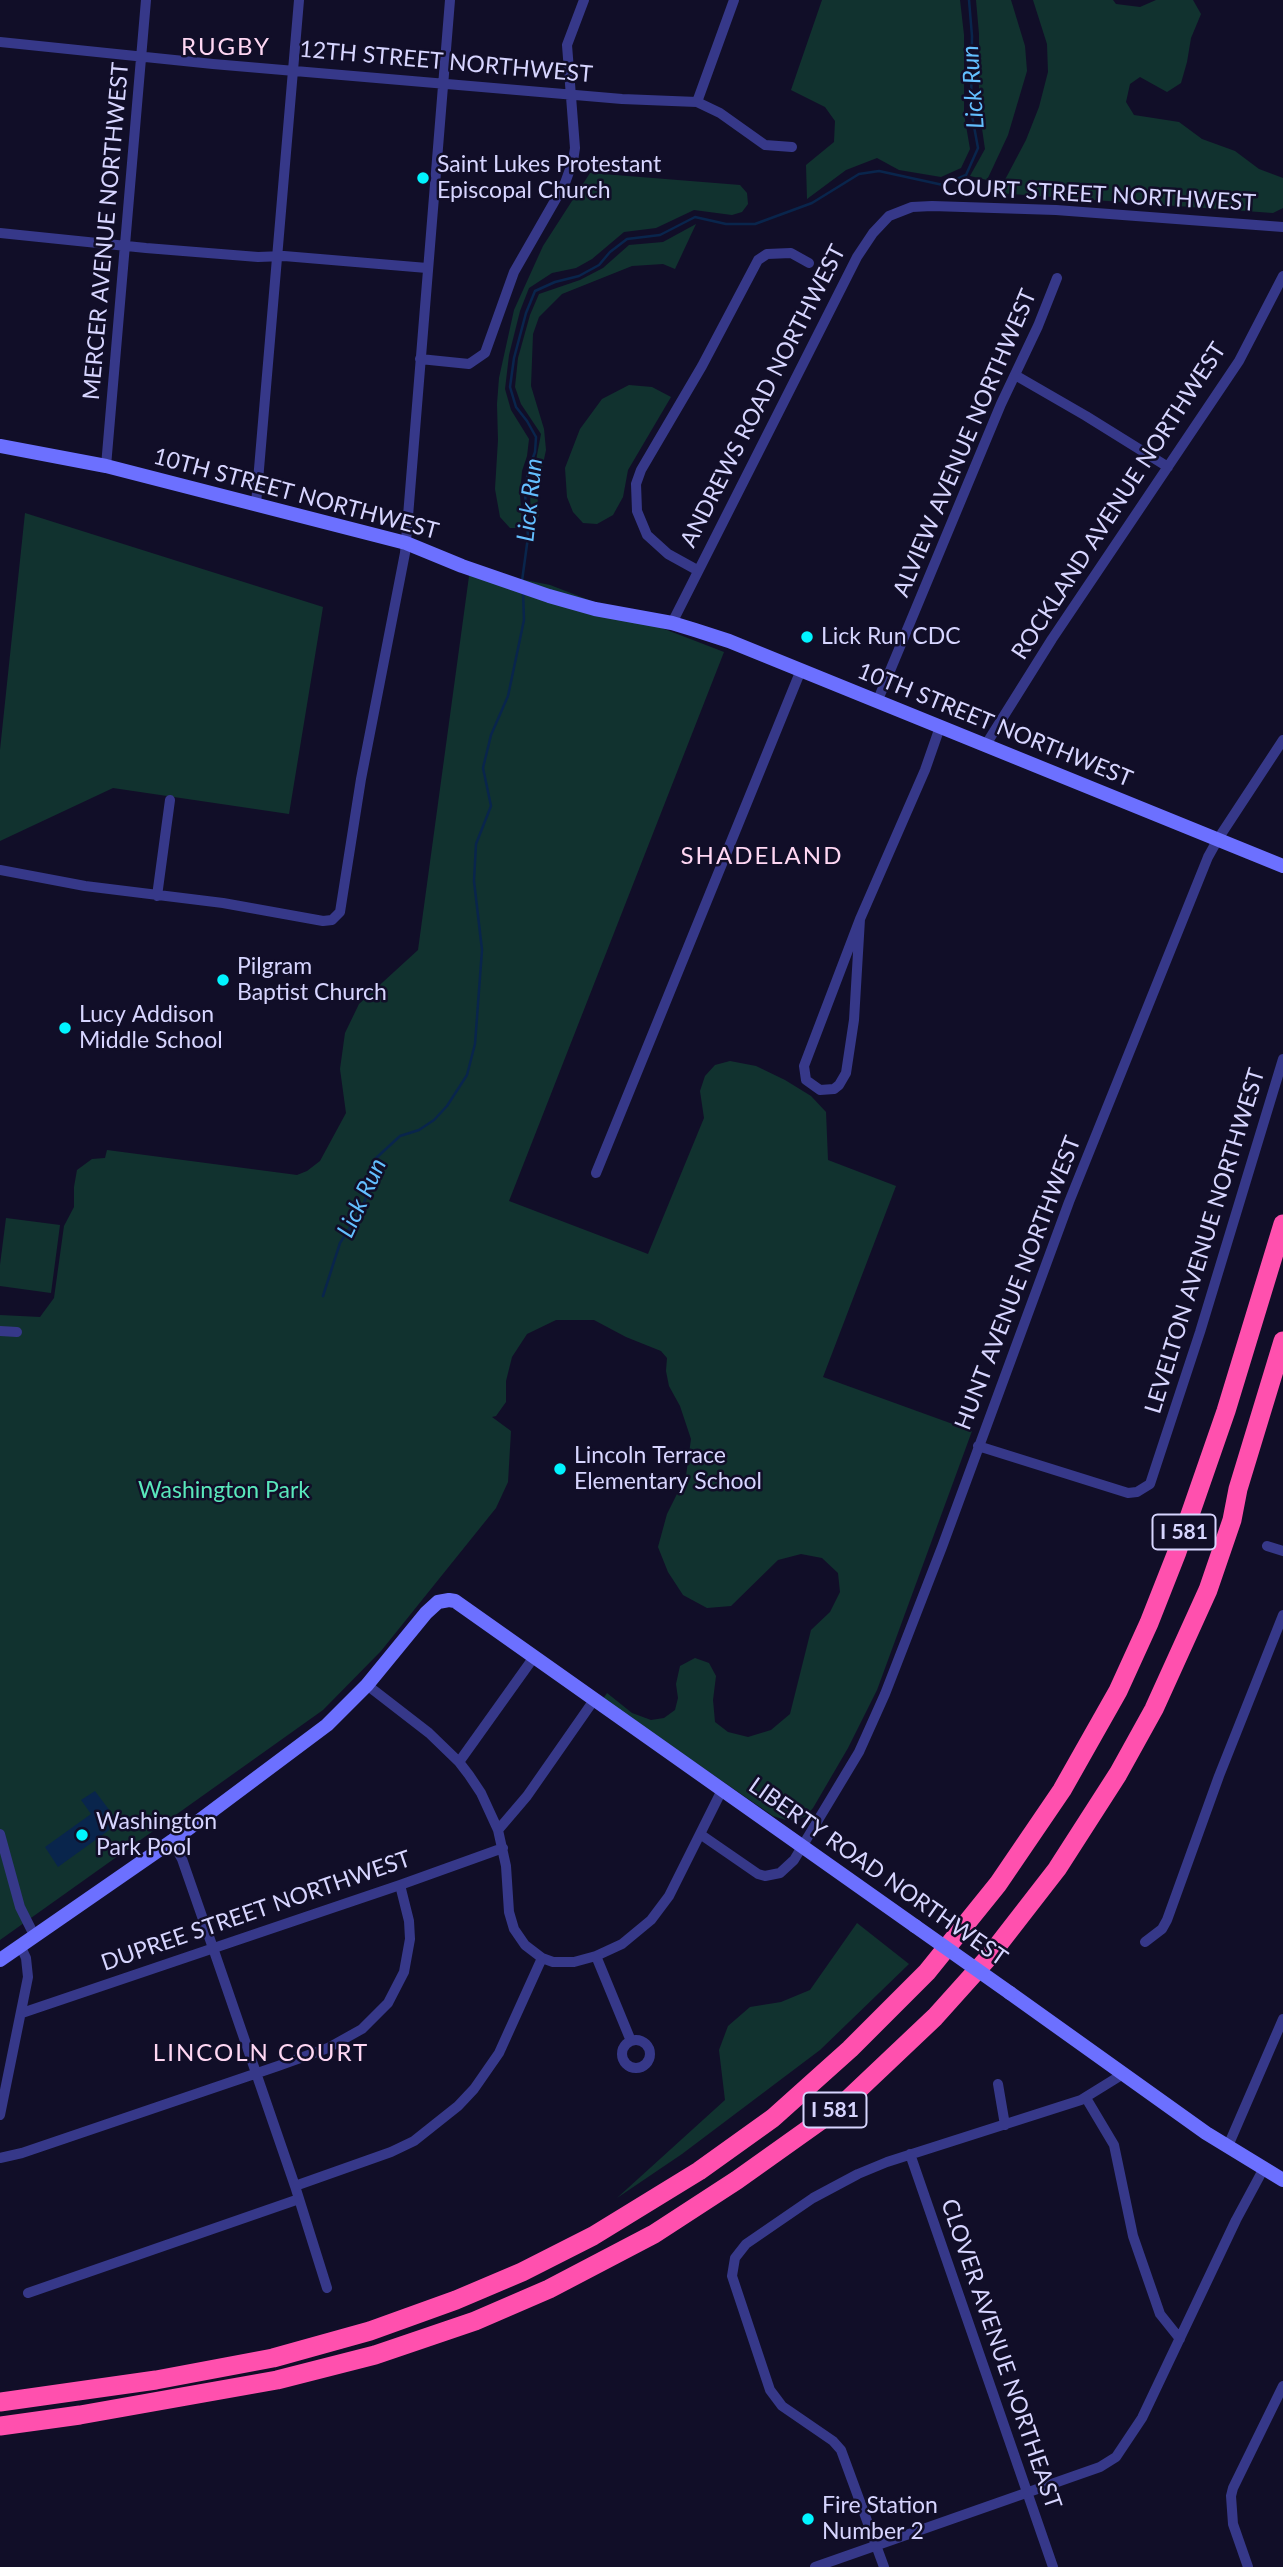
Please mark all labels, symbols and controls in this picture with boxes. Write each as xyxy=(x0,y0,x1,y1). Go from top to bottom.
district label: RUGBY xyxy=(182,33,270,61)
street label: 12TH STREET NORTHWEST xyxy=(298,35,594,89)
water label: Lick Run xyxy=(956,44,990,130)
street label: MERCER AVENUE NORTHWEST xyxy=(77,61,135,401)
place label: Saint Lukes Protestant Episcopal Church xyxy=(437,151,661,205)
marker: Saint Lukes Protestant Episcopal Church xyxy=(415,170,431,186)
street label: COURT STREET NORTHWEST xyxy=(941,173,1257,217)
street label: ANDREWS ROAD NORTHWEST xyxy=(675,240,851,552)
street label: ALVIEW AVENUE NORTHWEST xyxy=(888,285,1042,601)
street label: ROCKLAND AVENUE NORTHWEST xyxy=(1006,337,1232,665)
street label: 10TH STREET NORTHWEST xyxy=(150,443,442,545)
water label: Lick Run xyxy=(511,457,549,543)
place label: Lick Run CDC xyxy=(821,623,961,651)
marker: Lick Run CDC xyxy=(799,629,815,645)
street label: 10TH STREET NORTHWEST xyxy=(853,657,1137,793)
district label: SHADELAND xyxy=(682,842,842,870)
place label: Pilgram Baptist Church xyxy=(237,953,387,1007)
marker: Pilgram Baptist Church xyxy=(215,972,231,988)
place label: Lucy Addison Middle School xyxy=(79,1001,223,1055)
marker: Lucy Addison Middle School xyxy=(57,1020,73,1036)
street label: LEVELTON AVENUE NORTHWEST xyxy=(1139,1065,1271,1417)
street label: HUNT AVENUE NORTHWEST xyxy=(949,1132,1087,1434)
water label: Lick Run xyxy=(331,1154,393,1242)
place label: Lincoln Terrace Elementary School xyxy=(574,1442,762,1496)
marker: Lincoln Terrace Elementary School xyxy=(552,1461,568,1477)
park label: Washington Park xyxy=(138,1477,310,1505)
road number: I 581 xyxy=(1152,1514,1216,1550)
street label: LIBERTY ROAD NORTHWEST xyxy=(743,1772,1013,1972)
place label: Washington Park Pool xyxy=(96,1808,217,1862)
marker: Washington Park Pool xyxy=(74,1827,90,1843)
street label: DUPREE STREET NORTHWEST xyxy=(98,1845,414,1977)
district label: LINCOLN COURT xyxy=(154,2039,368,2067)
road number: I 581 xyxy=(804,2092,866,2128)
street label: CLOVER AVENUE NORTHEAST xyxy=(935,2195,1067,2513)
place label: Fire Station Number 2 xyxy=(822,2492,938,2546)
marker: Fire Station Number 2 xyxy=(800,2511,816,2527)

